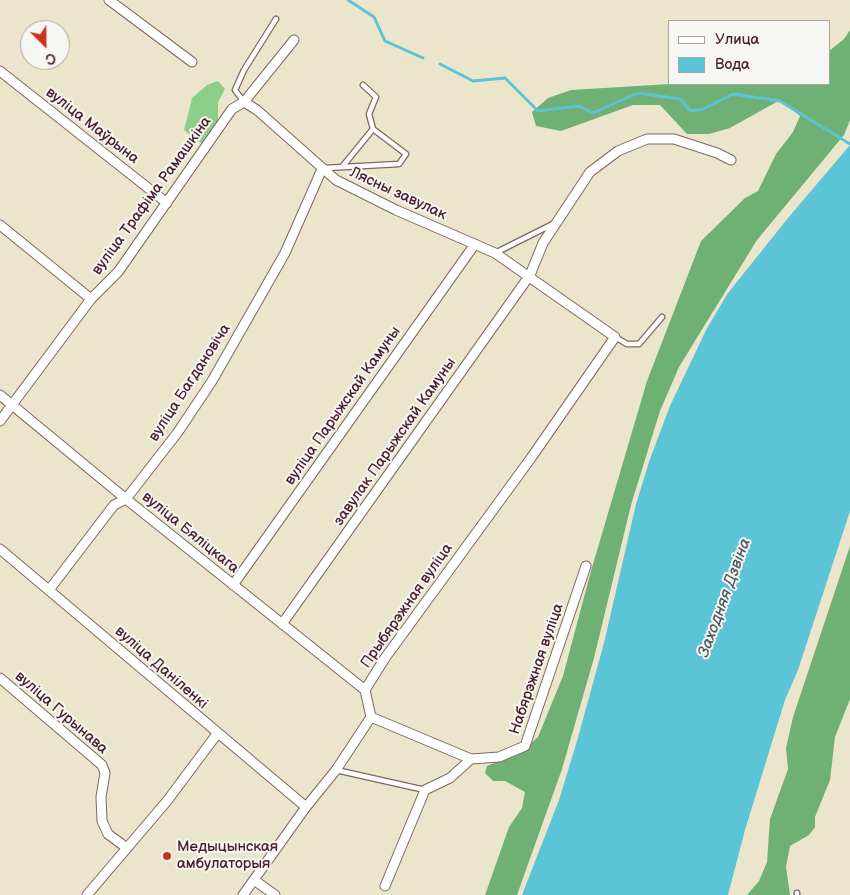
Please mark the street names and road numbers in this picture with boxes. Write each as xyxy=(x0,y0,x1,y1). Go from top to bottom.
street label: вуліца Маўрына xyxy=(42,84,142,168)
street label: вуліца Трафіма Рамашкіна xyxy=(88,113,216,279)
street label: Лясны завулак xyxy=(347,164,449,224)
street label: вуліца Багдановіча xyxy=(145,321,235,445)
street label: вуліца Парыжскай Камуны xyxy=(281,323,405,489)
street label: завулак Парыжскай Камуны xyxy=(330,355,460,529)
street label: вуліца Бяліцкага xyxy=(138,488,242,578)
street label: Прыбярэжная вуліца xyxy=(357,540,457,672)
street label: Набярэжная вуліца xyxy=(506,601,568,737)
street label: вуліца Даніленкі xyxy=(111,623,211,713)
street label: вуліца Гурынава xyxy=(11,668,111,758)

